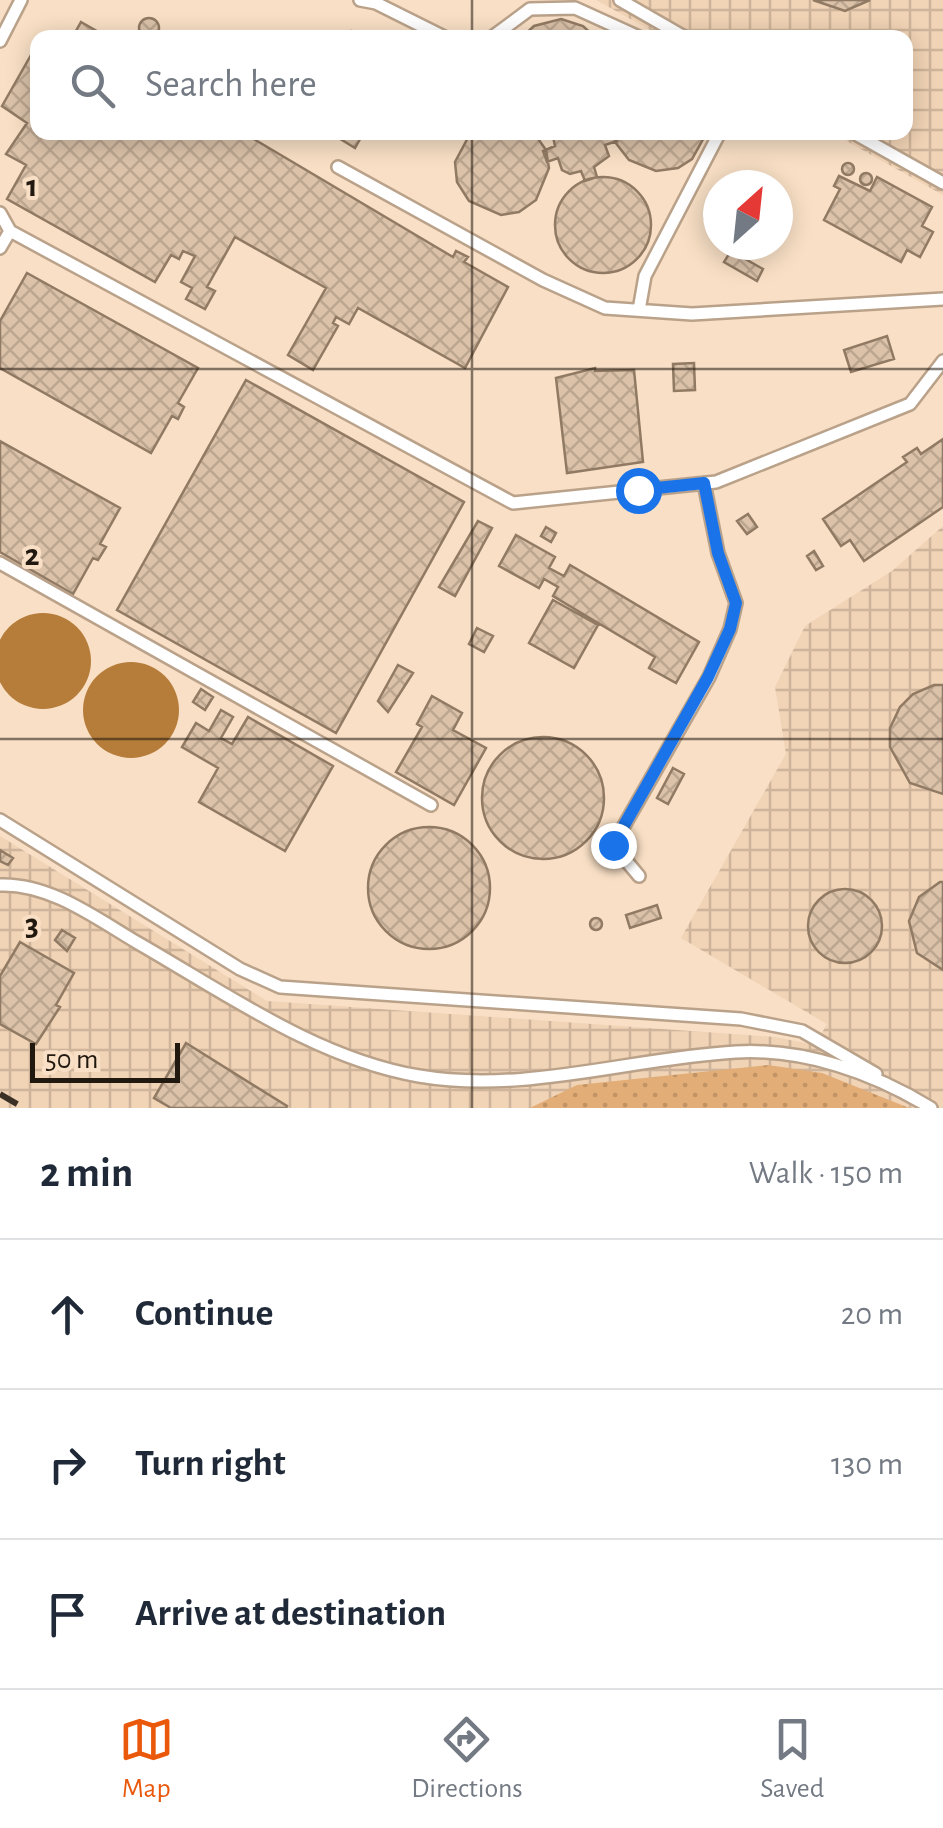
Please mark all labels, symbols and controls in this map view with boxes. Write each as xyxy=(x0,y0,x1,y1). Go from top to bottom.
search box xyxy=(30,30,913,140)
icon: search xyxy=(65,58,120,113)
text: Search here xyxy=(145,66,317,104)
text: 1 xyxy=(26,170,38,202)
north arrow xyxy=(703,170,793,260)
route start xyxy=(616,468,662,514)
text: 2 xyxy=(24,539,40,571)
route end xyxy=(591,823,637,869)
text: 3 xyxy=(25,909,39,941)
scale bar xyxy=(30,1038,180,1082)
text: 50 m xyxy=(45,1046,99,1074)
text: 2 min xyxy=(40,1152,133,1194)
text: Walk · 150 m xyxy=(749,1157,903,1189)
icon: ahead xyxy=(40,1287,95,1342)
text: Continue xyxy=(135,1295,273,1333)
text: 20 m xyxy=(841,1298,903,1330)
icon: right xyxy=(40,1437,95,1492)
text: Turn right xyxy=(135,1445,285,1483)
text: 130 m xyxy=(831,1448,903,1480)
icon: arrive xyxy=(40,1587,95,1642)
text: Arrive at destination xyxy=(135,1595,446,1633)
tab: Map xyxy=(119,1712,174,1806)
tab: Directions xyxy=(411,1712,523,1806)
tab: Saved xyxy=(760,1712,824,1806)

